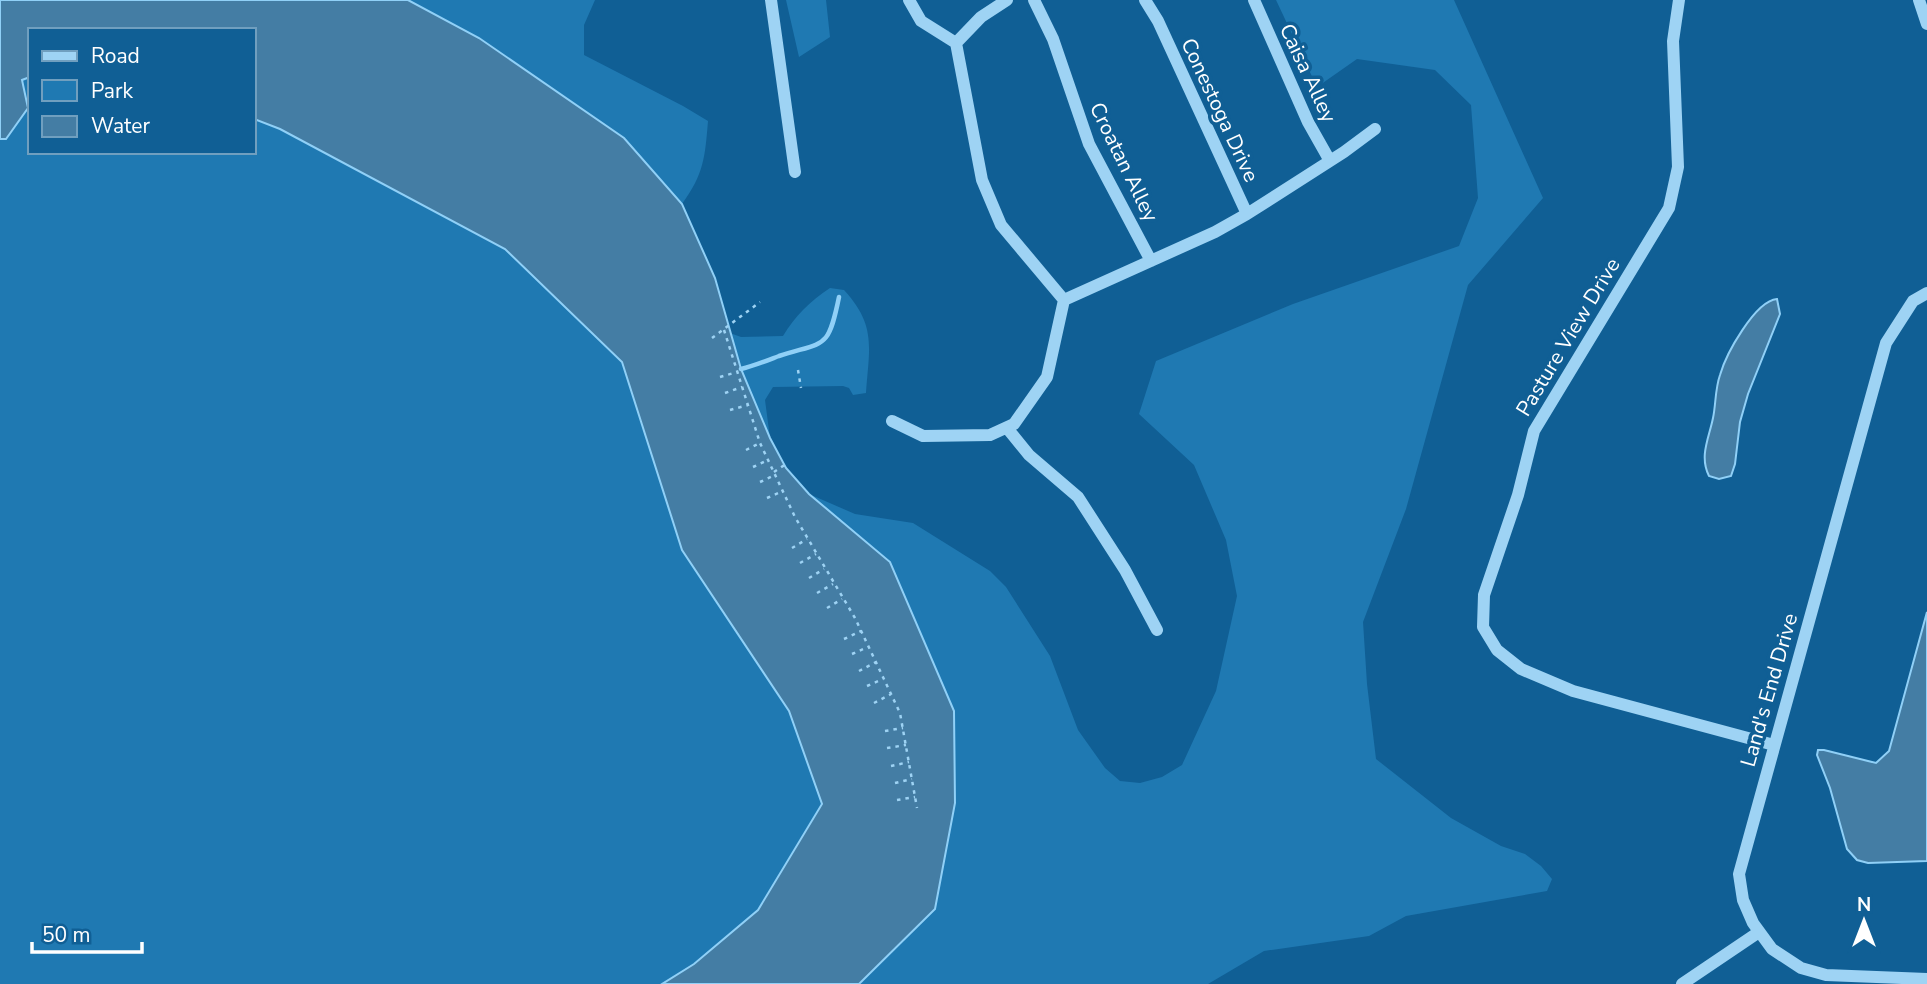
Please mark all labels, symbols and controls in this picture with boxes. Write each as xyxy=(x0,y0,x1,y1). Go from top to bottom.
street label: Caisa Alley xyxy=(1273,19,1343,127)
legend xyxy=(28,28,256,154)
street label: Conestoga Drive xyxy=(1174,34,1266,186)
text: Road xyxy=(91,42,140,70)
text: Park xyxy=(91,77,133,105)
street label: Croatan Alley xyxy=(1083,98,1165,227)
text: Water xyxy=(91,112,150,140)
street label: Pasture View Drive xyxy=(1510,253,1626,421)
street label: Land's End Drive xyxy=(1734,610,1804,770)
north arrow xyxy=(1829,886,1899,956)
text: N xyxy=(1857,892,1871,918)
scale bar xyxy=(32,911,142,955)
text: 50 m xyxy=(42,921,91,949)

